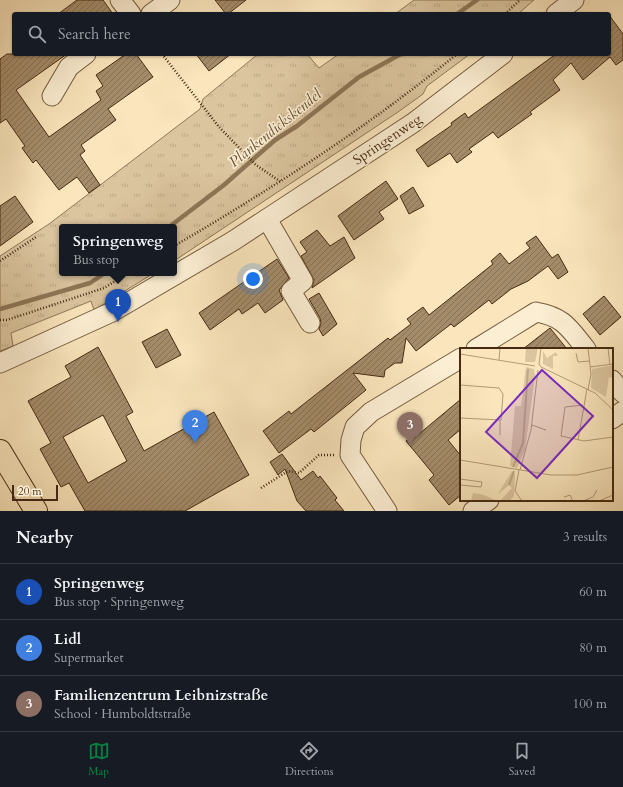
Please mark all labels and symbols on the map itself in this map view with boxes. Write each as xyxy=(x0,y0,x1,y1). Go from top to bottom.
water label: Plankendickskendel xyxy=(224,84,326,172)
street label: Springenweg xyxy=(349,109,425,169)
your location xyxy=(243,269,263,289)
pin: 1 xyxy=(105,289,131,322)
inset map xyxy=(460,348,613,501)
pin: 2 xyxy=(182,410,208,443)
pin: 3 xyxy=(397,412,423,445)
scale bar xyxy=(12,483,58,502)

